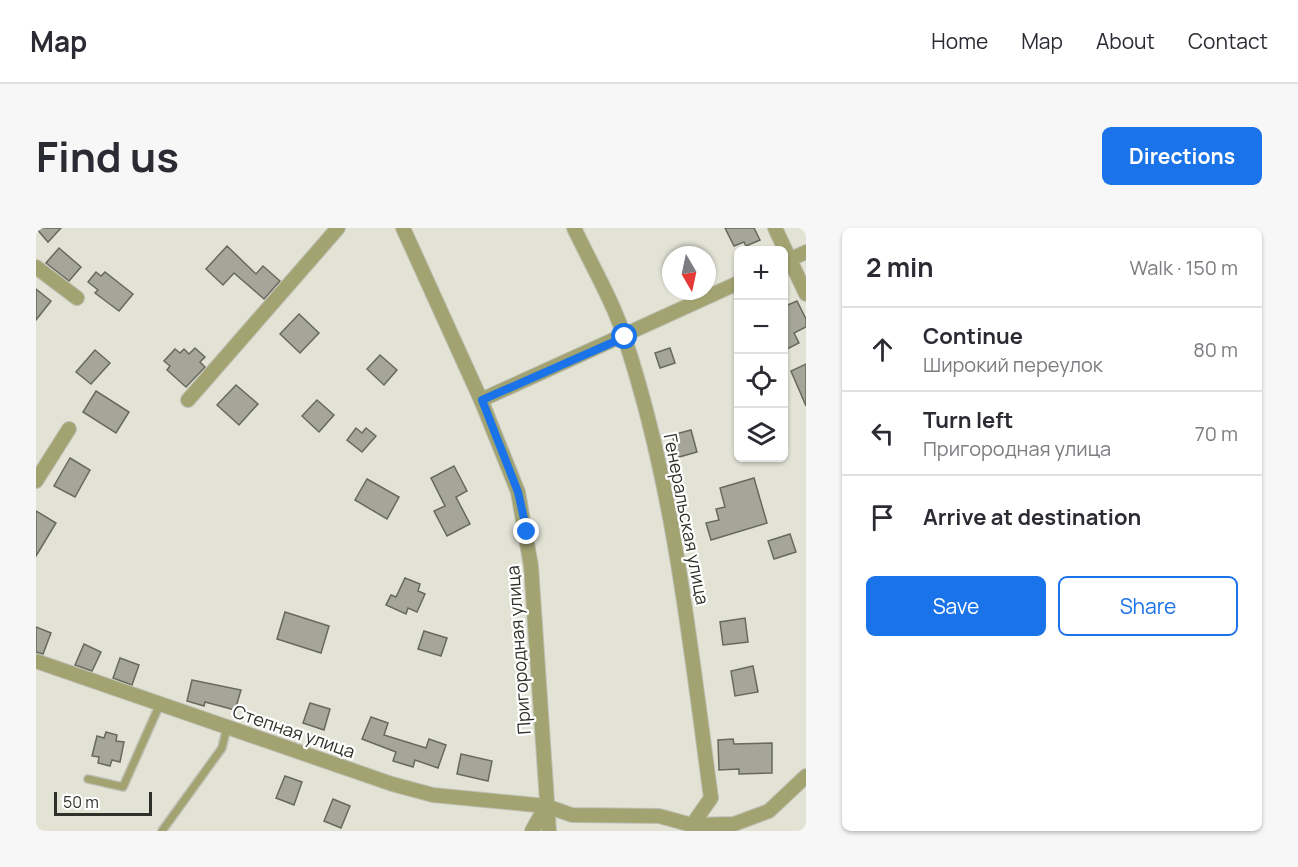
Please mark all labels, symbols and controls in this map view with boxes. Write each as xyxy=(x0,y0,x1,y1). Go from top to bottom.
text: Map xyxy=(30,22,87,60)
text: Home xyxy=(931,27,988,55)
text: Map xyxy=(1021,27,1063,55)
text: About xyxy=(1096,27,1155,55)
text: Contact xyxy=(1188,27,1268,55)
text: Find us xyxy=(36,127,179,185)
button: Directions xyxy=(1102,127,1262,185)
north arrow xyxy=(662,246,716,300)
map controls xyxy=(734,246,788,462)
button: + xyxy=(734,246,788,300)
text: 2 min xyxy=(866,249,934,285)
text: Walk · 150 m xyxy=(1129,254,1238,281)
button: − xyxy=(734,300,788,354)
text: Continue xyxy=(923,321,1023,351)
route start xyxy=(611,323,637,349)
icon: ahead xyxy=(866,333,899,366)
text: 80 m xyxy=(1193,336,1238,363)
text: Широкий переулок xyxy=(923,351,1103,378)
button: locate xyxy=(734,354,788,408)
text: Turn left xyxy=(923,405,1013,435)
button: layers xyxy=(734,408,788,462)
icon: left xyxy=(866,417,899,450)
text: 70 m xyxy=(1195,420,1238,447)
street label: Генеральская улица xyxy=(659,431,715,607)
text: Пригородная улица xyxy=(923,435,1111,462)
icon: arrive xyxy=(866,501,899,534)
text: Arrive at destination xyxy=(923,502,1141,532)
route end xyxy=(513,518,539,544)
street label: Пригородная улица xyxy=(500,565,536,735)
button: Save xyxy=(866,576,1046,636)
button: Share xyxy=(1058,576,1238,636)
street label: Степная улица xyxy=(230,699,358,763)
scale bar xyxy=(54,789,152,816)
text: 50 m xyxy=(63,791,99,813)

